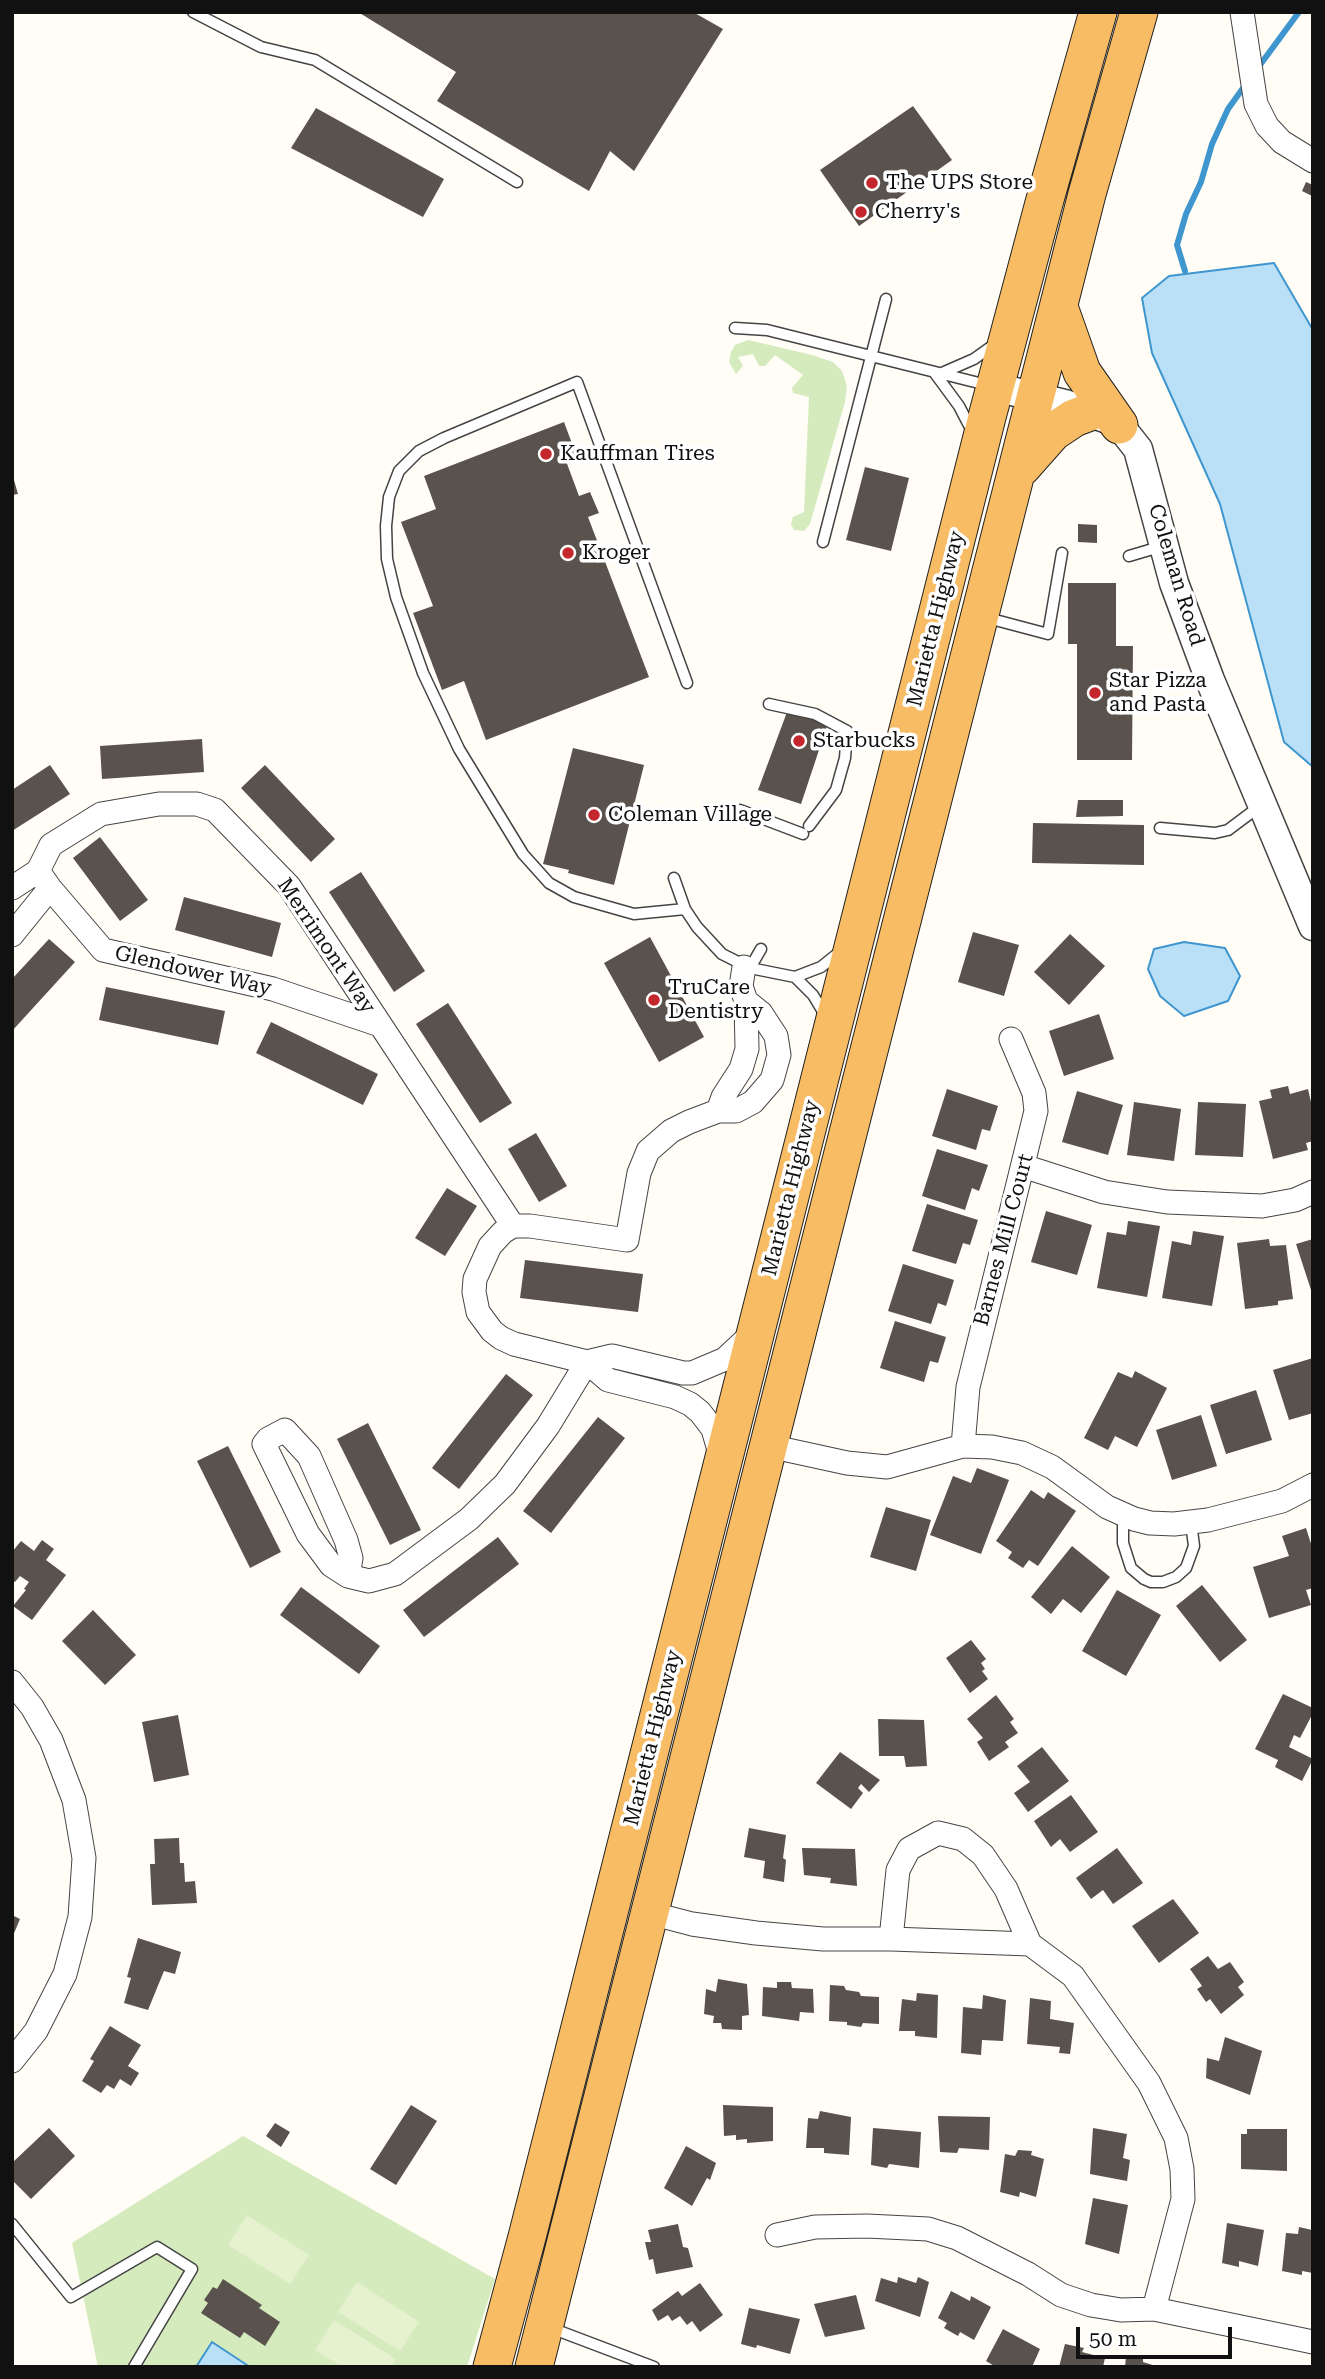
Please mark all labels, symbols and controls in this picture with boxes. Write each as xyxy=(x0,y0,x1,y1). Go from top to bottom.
place label: The UPS Store xyxy=(886,170,1033,196)
marker: The UPS Store xyxy=(864,175,880,191)
place label: Cherry's xyxy=(875,199,960,225)
marker: Cherry's xyxy=(853,204,869,220)
place label: Kauffman Tires xyxy=(560,441,715,467)
marker: Kauffman Tires xyxy=(538,446,554,462)
street label: Coleman Road xyxy=(1142,501,1210,649)
street label: Marietta Highway xyxy=(902,528,970,710)
place label: Kroger xyxy=(582,540,650,566)
marker: Kroger xyxy=(560,545,576,561)
place label: Star Pizza and Pasta xyxy=(1109,668,1207,718)
marker: Star Pizza and Pasta xyxy=(1087,685,1103,701)
place label: Starbucks xyxy=(813,728,915,754)
marker: Starbucks xyxy=(791,733,807,749)
place label: Coleman Village xyxy=(608,802,772,828)
marker: Coleman Village xyxy=(586,807,602,823)
street label: Merrimont Way xyxy=(271,874,381,1018)
street label: Glendower Way xyxy=(112,941,274,1001)
place label: TruCare Dentistry xyxy=(668,975,763,1025)
marker: TruCare Dentistry xyxy=(646,992,662,1008)
street label: Marietta Highway xyxy=(757,1097,825,1279)
street label: Barnes Mill Court xyxy=(969,1151,1039,1329)
street label: Marietta Highway xyxy=(619,1647,687,1829)
scale bar xyxy=(1080,2312,1236,2356)
text: 50 m xyxy=(1089,2327,1137,2351)

